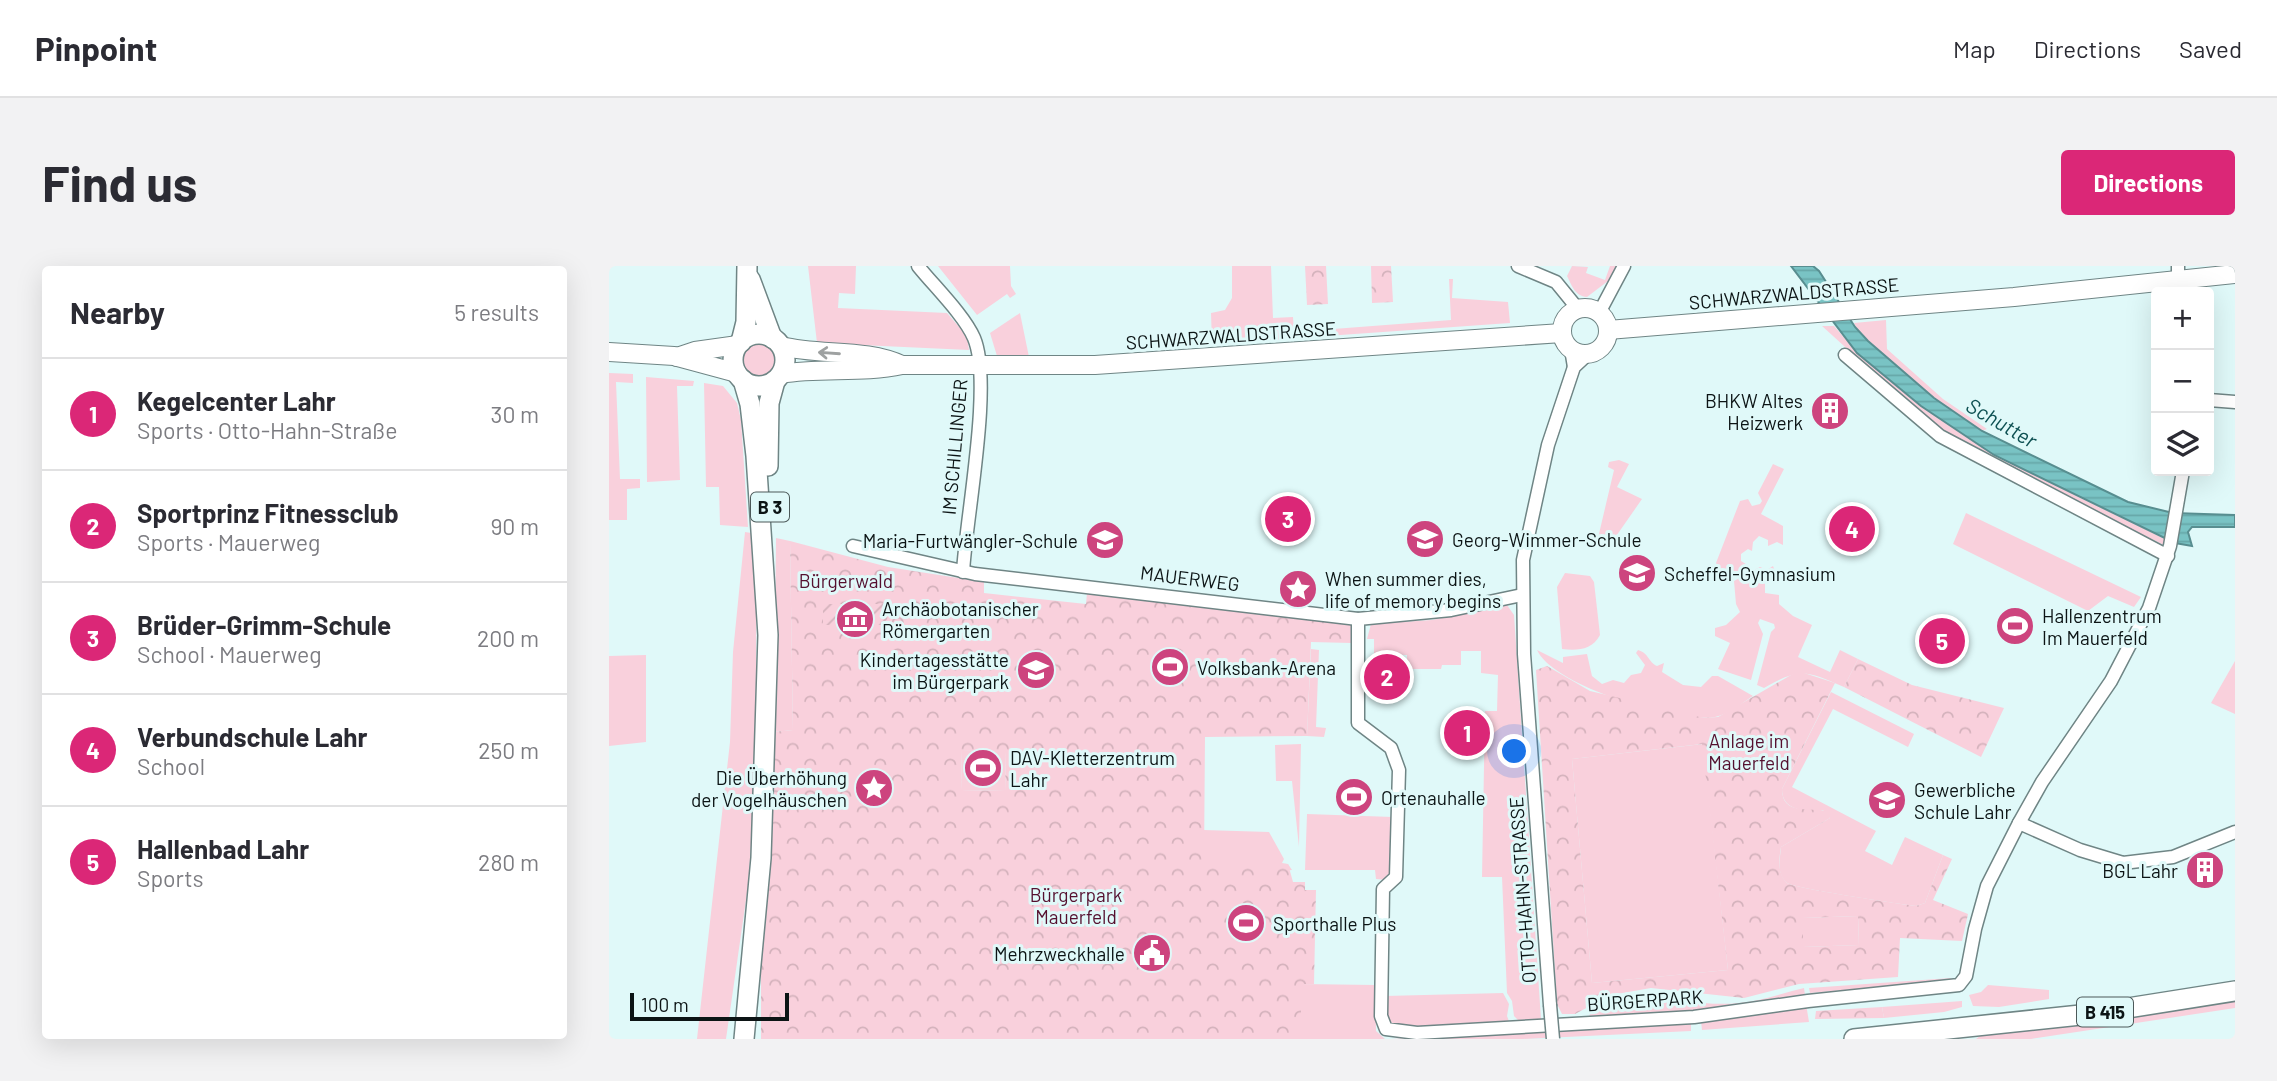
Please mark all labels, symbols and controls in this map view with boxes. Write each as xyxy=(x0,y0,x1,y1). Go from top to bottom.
text: Pinpoint xyxy=(35,28,157,68)
text: Map xyxy=(1953,34,1996,63)
text: Directions xyxy=(2034,34,2141,63)
text: Saved xyxy=(2179,34,2242,63)
button: Directions xyxy=(2061,150,2235,215)
text: Find us xyxy=(42,153,197,212)
street label: SCHWARZWALDSTRASSE xyxy=(1688,272,1900,314)
map controls xyxy=(2151,287,2214,476)
button: + xyxy=(2151,287,2214,350)
text: Nearby xyxy=(70,294,165,330)
text: 5 results xyxy=(454,298,539,326)
street label: SCHWARZWALDSTRASSE xyxy=(1125,316,1337,354)
one-way arrow xyxy=(818,346,840,359)
button: − xyxy=(2151,350,2214,413)
street label: IM SCHILLINGER xyxy=(937,378,971,516)
text: Kegelcenter Lahr xyxy=(137,385,336,416)
place label: BHKW Altes Heizwerk xyxy=(1705,389,1803,434)
building icon: BHKW Altes Heizwerk xyxy=(1809,390,1851,432)
water label: Schutter xyxy=(1962,392,2042,452)
text: 1 xyxy=(89,400,97,428)
text: 30 m xyxy=(491,400,539,428)
button: layers xyxy=(2151,413,2214,476)
text: Sports · Otto-Hahn-Straße xyxy=(137,416,397,444)
road number: B 3 xyxy=(751,493,789,522)
pin: 3 xyxy=(1265,493,1311,545)
text: Sportprinz Fitnessclub xyxy=(137,497,399,528)
pin: 4 xyxy=(1829,503,1875,555)
text: 2 xyxy=(87,512,99,540)
text: 90 m xyxy=(490,512,539,540)
school or university icon: Georg-Wimmer-Schule xyxy=(1404,518,1446,560)
school or university icon: Maria-Furtwängler-Schule xyxy=(1084,519,1126,561)
text: Sports · Mauerweg xyxy=(137,528,320,556)
place label: Georg-Wimmer-Schule xyxy=(1452,528,1642,551)
place label: Maria-Furtwängler-Schule xyxy=(863,529,1078,552)
school or university icon: Scheffel-Gymnasium xyxy=(1616,552,1658,594)
street label: MAUERWEG xyxy=(1139,561,1241,595)
place label: Scheffel-Gymnasium xyxy=(1664,562,1836,585)
place label: When summer dies, life of memory begins xyxy=(1325,567,1501,612)
place icon: When summer dies, life of memory begins xyxy=(1277,568,1319,610)
park label: Bürgerwald xyxy=(799,569,893,592)
place label: Archäobotanischer Römergarten xyxy=(882,597,1039,642)
museum icon: Archäobotanischer Römergarten xyxy=(834,598,876,640)
place label: Hallenzentrum Im Mauerfeld xyxy=(2042,604,2162,649)
sports icon: Hallenzentrum Im Mauerfeld xyxy=(1994,605,2036,647)
text: Brüder-Grimm-Schule xyxy=(137,609,391,640)
pin: 5 xyxy=(1919,615,1965,667)
text: 3 xyxy=(87,624,99,652)
text: 200 m xyxy=(477,624,539,652)
text: School · Mauerweg xyxy=(137,640,322,668)
sports icon: Volksbank-Arena xyxy=(1149,646,1191,688)
place label: Kindertagesstätte im Bürgerpark xyxy=(860,648,1009,693)
school or university icon: Kindertagesstätte im Bürgerpark xyxy=(1015,649,1057,691)
pin: 2 xyxy=(1364,651,1410,703)
place label: Volksbank-Arena xyxy=(1197,656,1336,679)
pin: 1 xyxy=(1444,707,1490,759)
text: Verbundschule Lahr xyxy=(137,721,367,752)
park label: Anlage im Mauerfeld xyxy=(1708,729,1790,774)
your location xyxy=(1497,734,1531,768)
text: 4 xyxy=(86,736,100,764)
text: 250 m xyxy=(478,736,539,764)
place label: DAV-Kletterzentrum Lahr xyxy=(1010,746,1175,791)
sports icon: DAV-Kletterzentrum Lahr xyxy=(962,747,1004,789)
text: School xyxy=(137,752,205,780)
place label: Die Überhöhung der Vogelhäuschen xyxy=(691,766,847,811)
place icon: Die Überhöhung der Vogelhäuschen xyxy=(853,767,895,809)
sports icon: Ortenauhalle xyxy=(1333,776,1375,818)
place label: Gewerbliche Schule Lahr xyxy=(1914,778,2016,823)
school or university icon: Gewerbliche Schule Lahr xyxy=(1866,779,1908,821)
place label: Ortenauhalle xyxy=(1381,786,1486,809)
street label: OTTO-HAHN-STRASSE xyxy=(1504,796,1540,984)
text: Hallenbad Lahr xyxy=(137,833,309,864)
text: 5 xyxy=(87,848,99,876)
text: 280 m xyxy=(478,848,539,876)
building icon: BGL Lahr xyxy=(2184,849,2226,891)
place label: BGL Lahr xyxy=(2102,859,2178,882)
text: Sports xyxy=(137,864,204,892)
park label: Bürgerpark Mauerfeld xyxy=(1030,883,1122,928)
sports icon: Sporthalle Plus xyxy=(1225,902,1267,944)
place label: Sporthalle Plus xyxy=(1273,912,1396,935)
public building icon: Mehrzweckhalle xyxy=(1131,932,1173,974)
place label: Mehrzweckhalle xyxy=(994,942,1125,965)
street label: BÜRGERPARK xyxy=(1586,984,1704,1016)
scale bar xyxy=(630,990,789,1022)
text: 100 m xyxy=(641,993,689,1016)
road number: B 415 xyxy=(2077,998,2133,1026)

